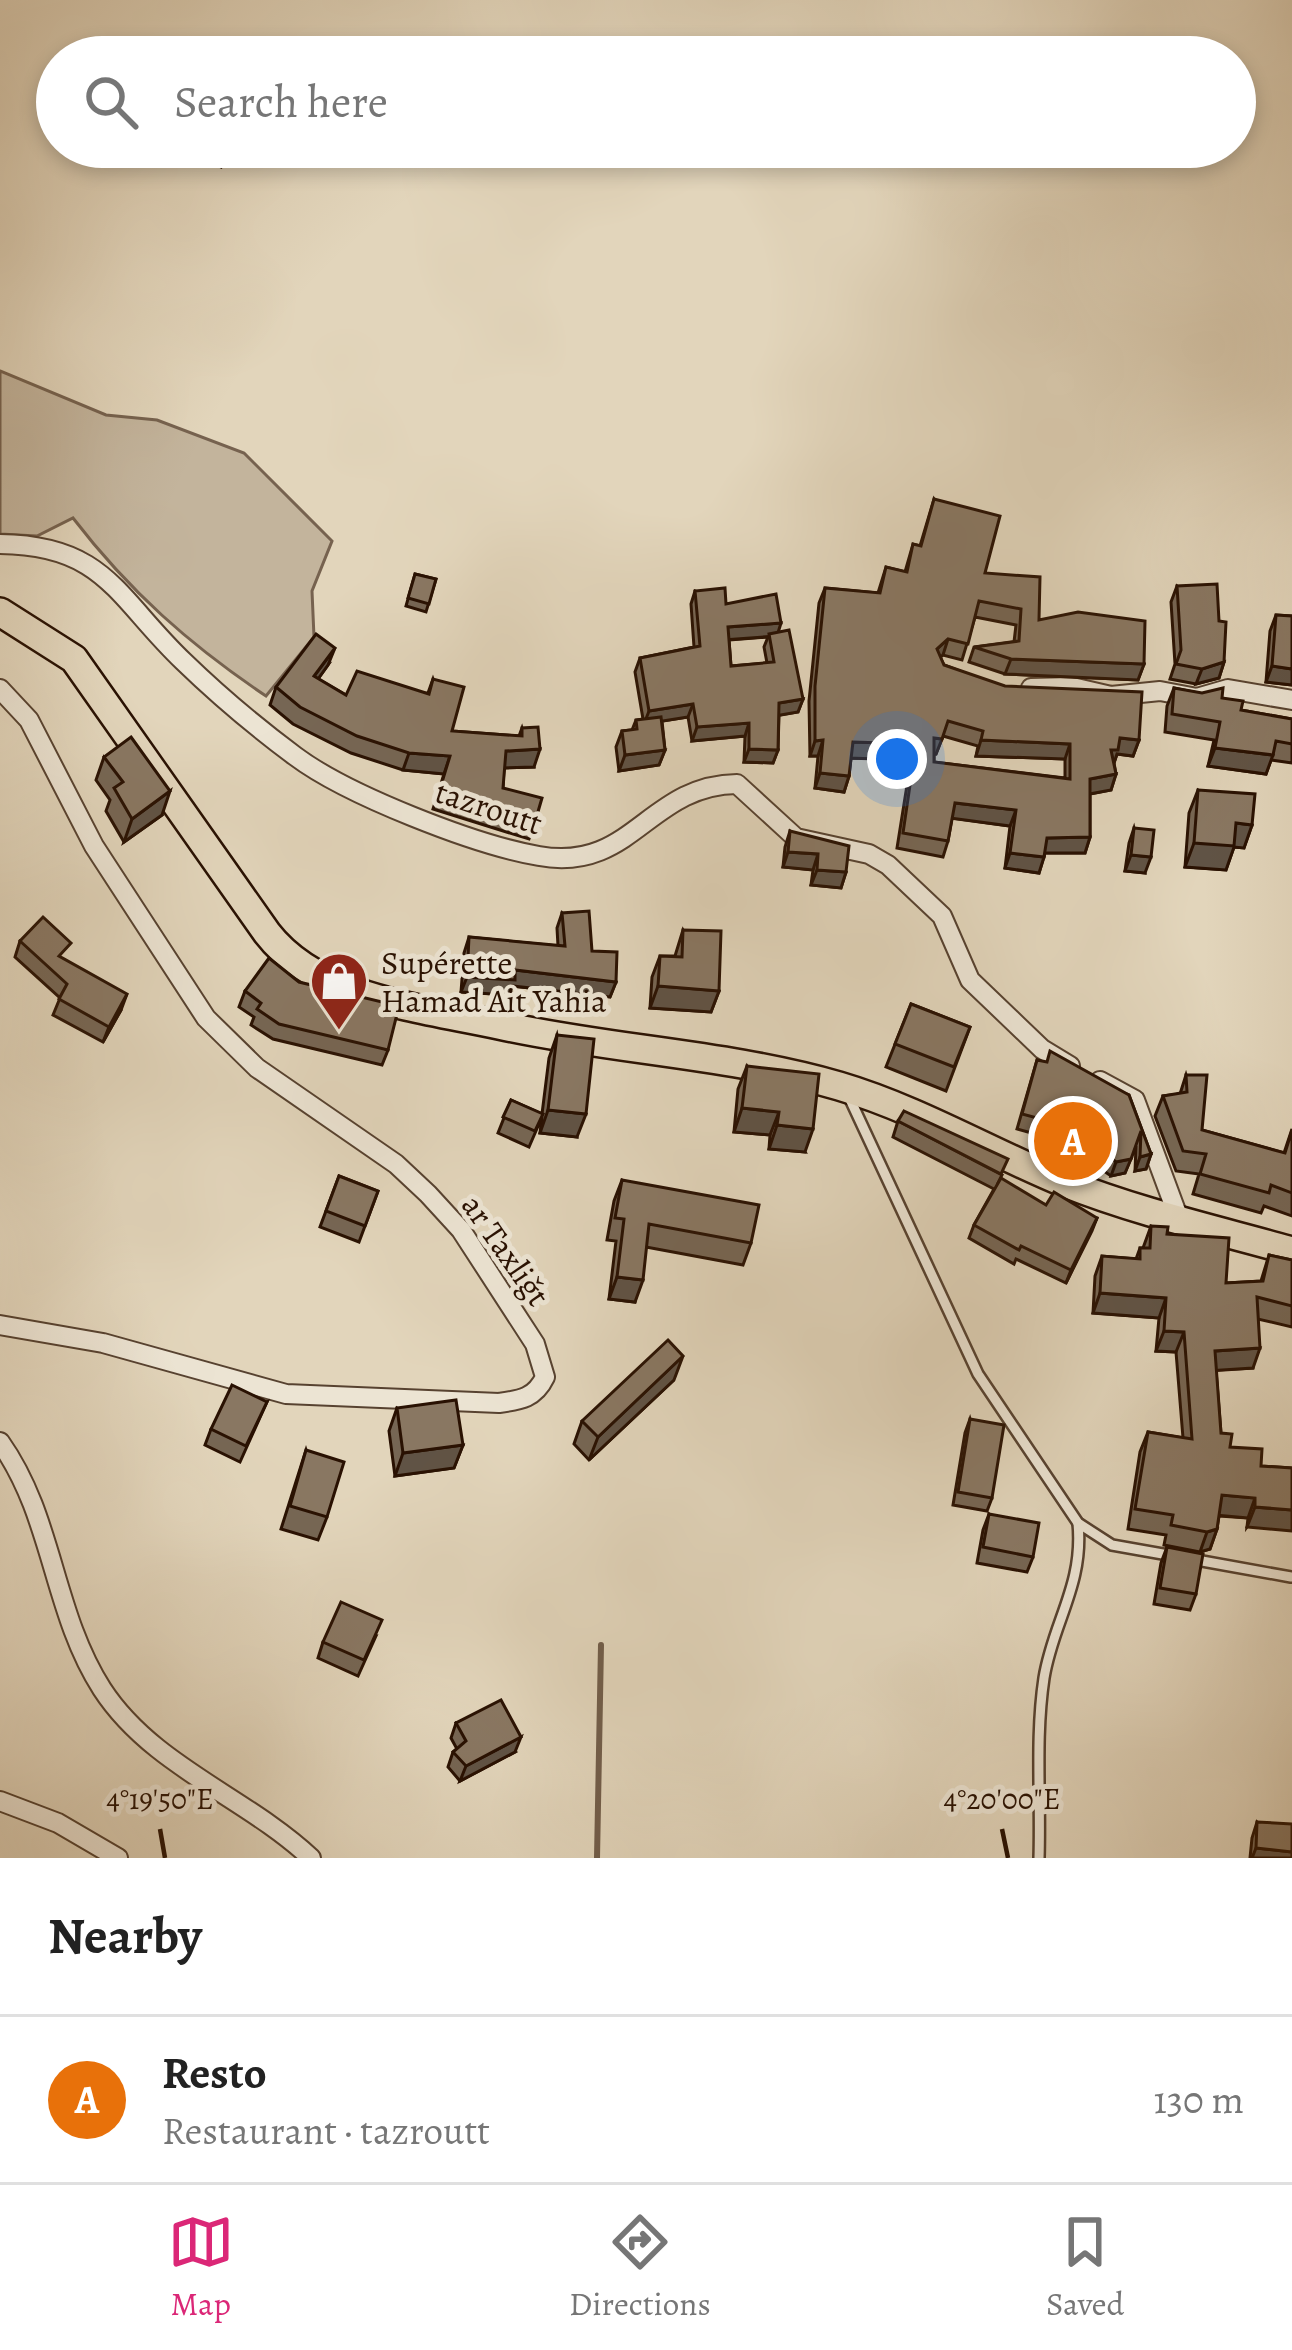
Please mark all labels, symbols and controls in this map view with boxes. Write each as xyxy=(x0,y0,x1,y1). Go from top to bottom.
search box xyxy=(36,36,1256,168)
icon: search xyxy=(78,69,144,135)
text: Search here xyxy=(174,71,388,133)
your location xyxy=(867,729,927,789)
street label: tazroutt xyxy=(430,769,548,845)
place label: Supérette Hamad Ait Yahia xyxy=(381,940,607,1023)
shop icon: Supérette Hamad Ait Yahia xyxy=(308,950,370,1032)
pin: A xyxy=(1034,1096,1112,1186)
street label: ar Taxliǧt xyxy=(451,1185,561,1315)
text: 4°19'50"E xyxy=(106,1779,214,1819)
text: 4°20'00"E xyxy=(944,1779,1060,1819)
text: Nearby xyxy=(48,1901,202,1971)
text: Resto xyxy=(162,2042,267,2104)
text: A xyxy=(75,2073,99,2126)
text: 130 m xyxy=(1153,2073,1244,2126)
text: Restaurant · tazroutt xyxy=(162,2104,490,2157)
tab: Map xyxy=(168,2209,234,2326)
tab: Directions xyxy=(569,2209,711,2326)
tab: Saved xyxy=(1046,2209,1124,2326)

